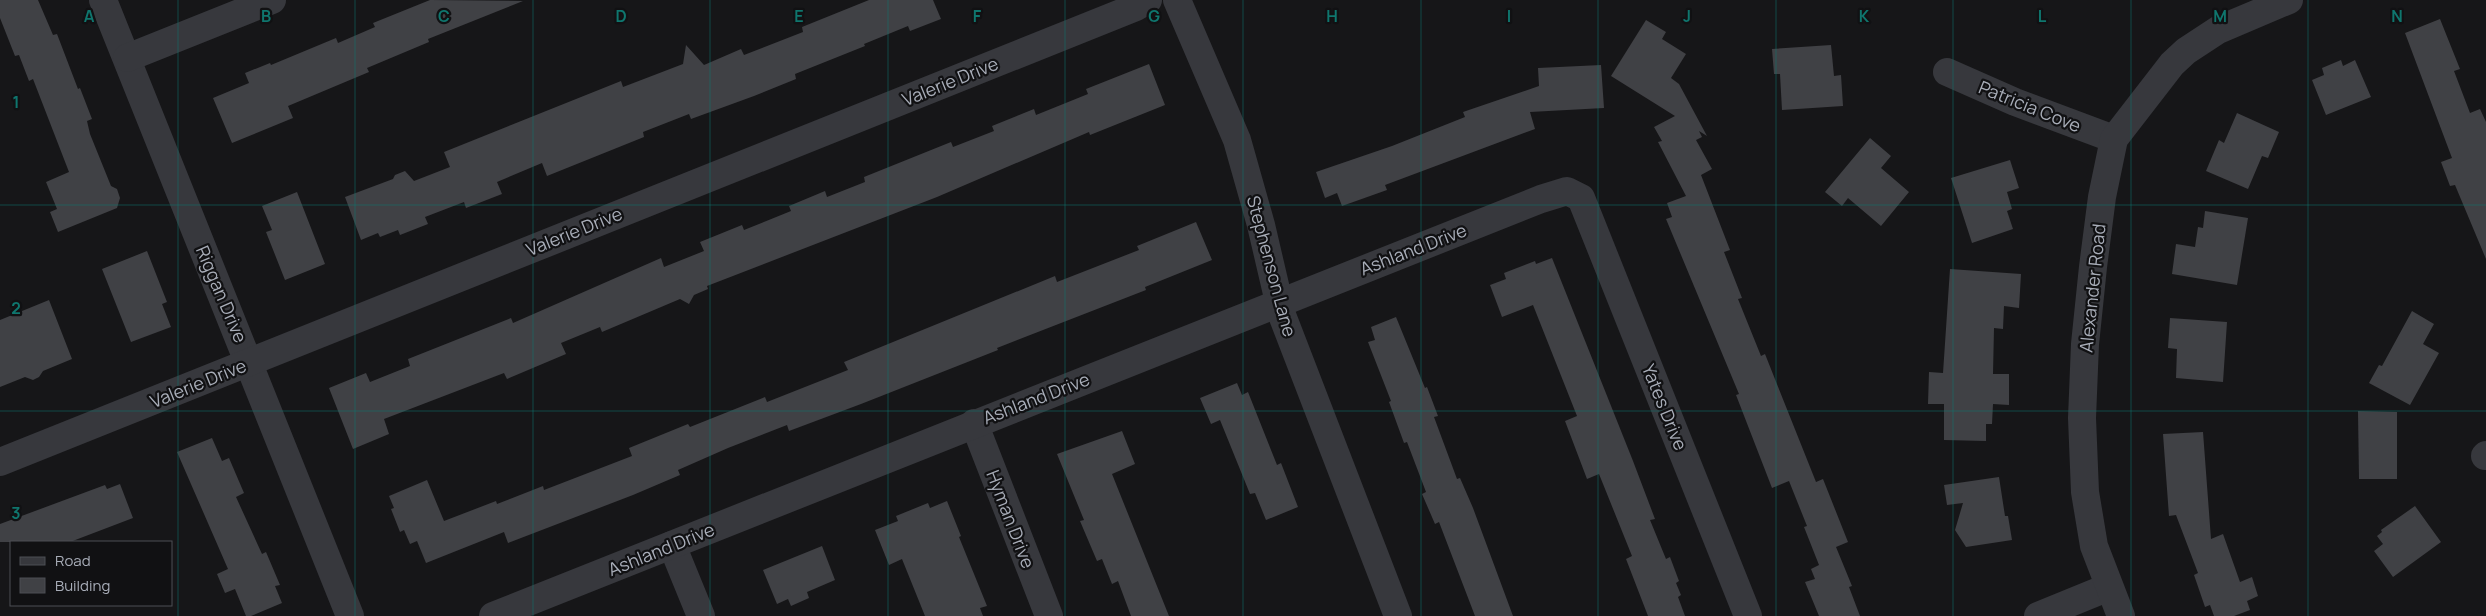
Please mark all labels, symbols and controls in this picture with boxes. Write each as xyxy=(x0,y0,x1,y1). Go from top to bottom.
text: A xyxy=(84,5,95,27)
text: B xyxy=(261,5,271,27)
text: C xyxy=(438,5,450,27)
text: D xyxy=(615,5,627,27)
text: E xyxy=(794,5,804,27)
text: F xyxy=(973,5,982,27)
text: G xyxy=(1148,5,1160,27)
text: H xyxy=(1326,5,1338,27)
text: I xyxy=(1507,5,1511,27)
text: J xyxy=(1683,5,1691,27)
text: K xyxy=(1859,5,1870,27)
text: L xyxy=(2038,5,2047,27)
text: M xyxy=(2213,5,2227,27)
text: N xyxy=(2391,5,2403,27)
street label: Valerie Drive xyxy=(898,51,1002,111)
street label: Patricia Cove xyxy=(1975,75,2085,137)
text: 1 xyxy=(12,91,20,113)
street label: Stephenson Lane xyxy=(1242,193,1302,339)
street label: Valerie Drive xyxy=(522,201,626,261)
street label: Ashland Drive xyxy=(1356,218,1470,280)
street label: Alexander Road xyxy=(2073,222,2111,354)
street label: Riggan Drive xyxy=(191,242,253,346)
text: 2 xyxy=(11,297,21,319)
street label: Valerie Drive xyxy=(146,353,250,413)
street label: Yates Drive xyxy=(1637,360,1693,454)
street label: Ashland Drive xyxy=(979,367,1093,429)
street label: Hyman Drive xyxy=(981,466,1041,572)
text: 3 xyxy=(11,502,21,524)
street label: Ashland Drive xyxy=(604,517,718,581)
legend xyxy=(10,541,172,606)
text: Road xyxy=(55,550,91,571)
text: Building xyxy=(55,575,110,596)

